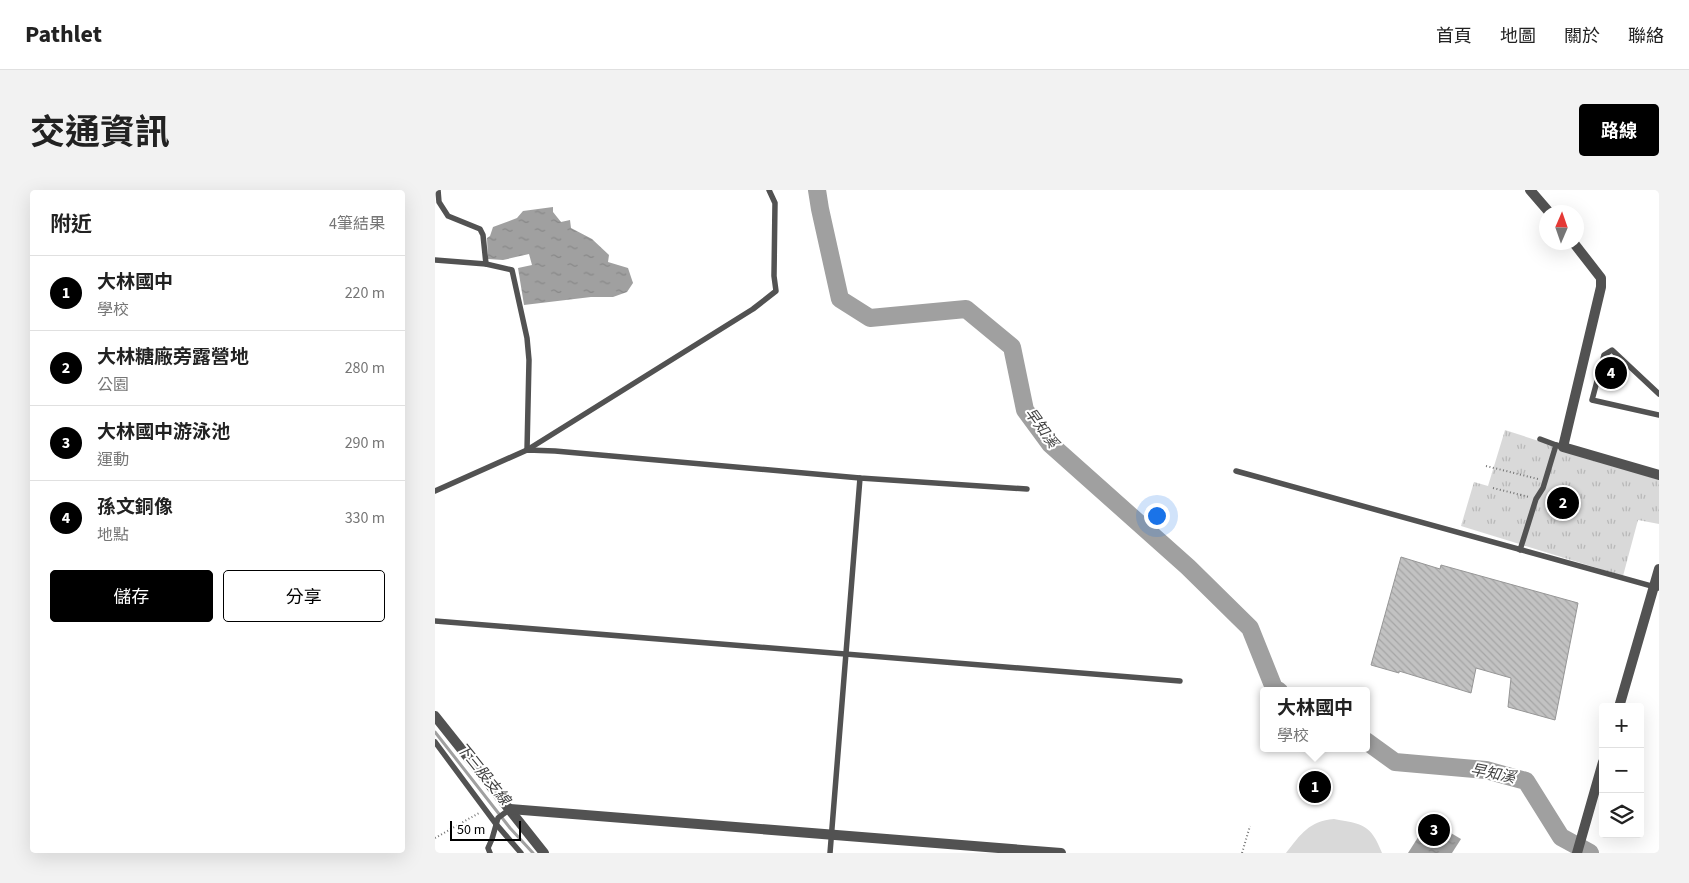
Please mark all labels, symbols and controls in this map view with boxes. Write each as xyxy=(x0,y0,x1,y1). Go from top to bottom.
text: Pathlet xyxy=(25,17,102,52)
text: 首頁 xyxy=(1436,24,1472,49)
text: 地圖 xyxy=(1500,24,1536,49)
text: 關於 xyxy=(1564,24,1600,49)
text: 聯絡 xyxy=(1628,24,1664,49)
button: 路線 xyxy=(1579,104,1659,156)
text: 交通資訊 xyxy=(30,108,170,158)
north arrow xyxy=(1539,205,1584,250)
text: 附近 xyxy=(50,209,92,239)
text: 4筆結果 xyxy=(329,213,385,235)
text: 大林國中 xyxy=(97,269,173,296)
text: 1 xyxy=(62,282,70,304)
text: 220 m xyxy=(345,282,385,304)
text: 學校 xyxy=(97,299,129,321)
text: 大林糖廠旁露營地 xyxy=(97,344,249,371)
pin: 4 xyxy=(1595,354,1627,392)
text: 2 xyxy=(62,357,70,379)
text: 280 m xyxy=(345,357,385,379)
text: 公園 xyxy=(97,374,129,396)
water label: 早知溪 xyxy=(1019,404,1064,454)
text: 大林國中游泳池 xyxy=(97,419,230,446)
text: 3 xyxy=(62,432,70,454)
text: 290 m xyxy=(345,432,385,454)
text: 運動 xyxy=(97,449,129,471)
pin: 2 xyxy=(1547,484,1579,522)
text: 孫文銅像 xyxy=(97,494,173,521)
your location xyxy=(1144,503,1170,529)
text: 4 xyxy=(62,507,70,529)
text: 330 m xyxy=(345,507,385,529)
text: 地點 xyxy=(97,524,129,546)
button: 儲存 xyxy=(50,570,213,622)
button: 分享 xyxy=(223,570,385,622)
popup xyxy=(1260,687,1370,752)
text: 大林國中 xyxy=(1277,695,1353,722)
map controls xyxy=(1599,703,1644,838)
button: + xyxy=(1599,703,1644,748)
text: 學校 xyxy=(1277,725,1309,747)
water label: 下三股支線 xyxy=(451,738,516,811)
button: − xyxy=(1599,748,1644,793)
water label: 早知溪 xyxy=(1469,759,1519,789)
pin: 1 xyxy=(1299,768,1331,806)
button: layers xyxy=(1599,793,1644,838)
pin: 3 xyxy=(1418,811,1450,849)
scale bar xyxy=(450,818,521,841)
text: 50 m xyxy=(457,820,485,840)

